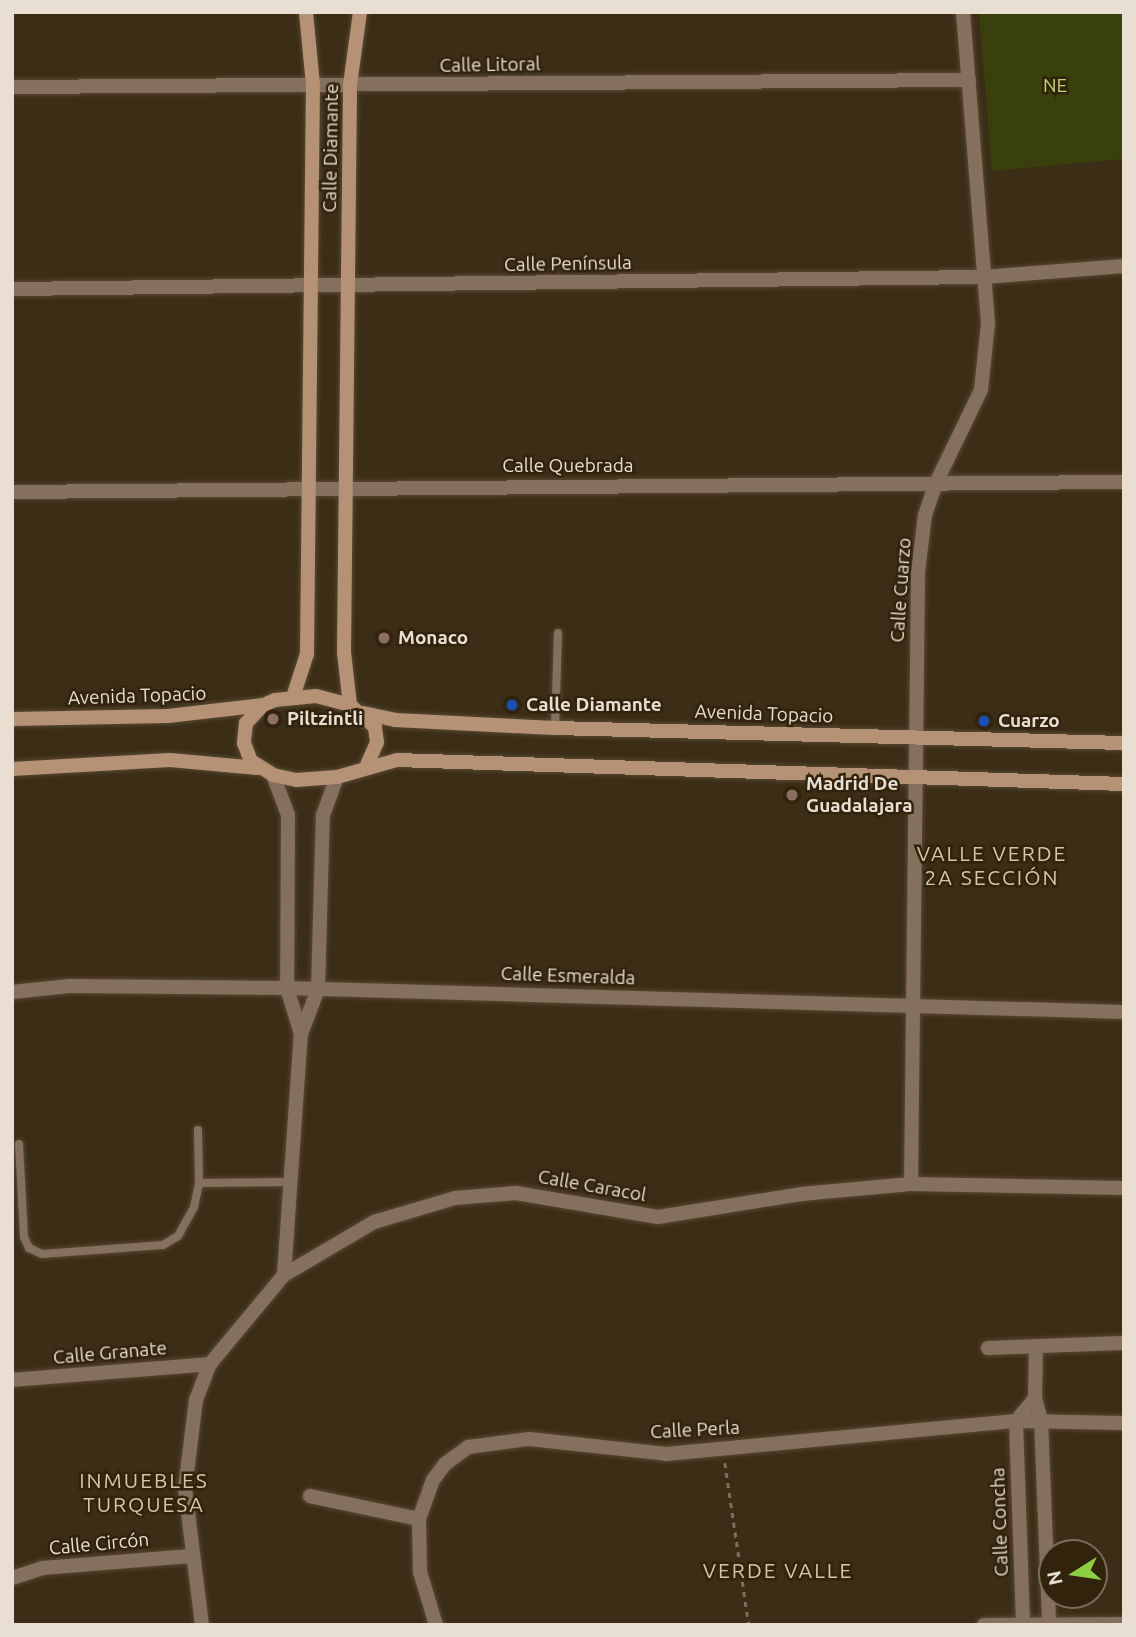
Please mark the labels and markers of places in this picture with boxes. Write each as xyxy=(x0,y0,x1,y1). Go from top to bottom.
place label: Monaco xyxy=(398,627,468,649)
marker: Monaco xyxy=(376,630,392,646)
place label: Calle Diamante xyxy=(526,694,662,716)
marker: Calle Diamante xyxy=(504,697,520,713)
place label: Piltzintli xyxy=(287,708,363,730)
place label: Cuarzo xyxy=(998,710,1060,732)
marker: Piltzintli xyxy=(265,711,281,727)
marker: Cuarzo xyxy=(976,713,992,729)
place label: Madrid De Guadalajara xyxy=(806,773,912,817)
marker: Madrid De Guadalajara xyxy=(784,787,800,803)

